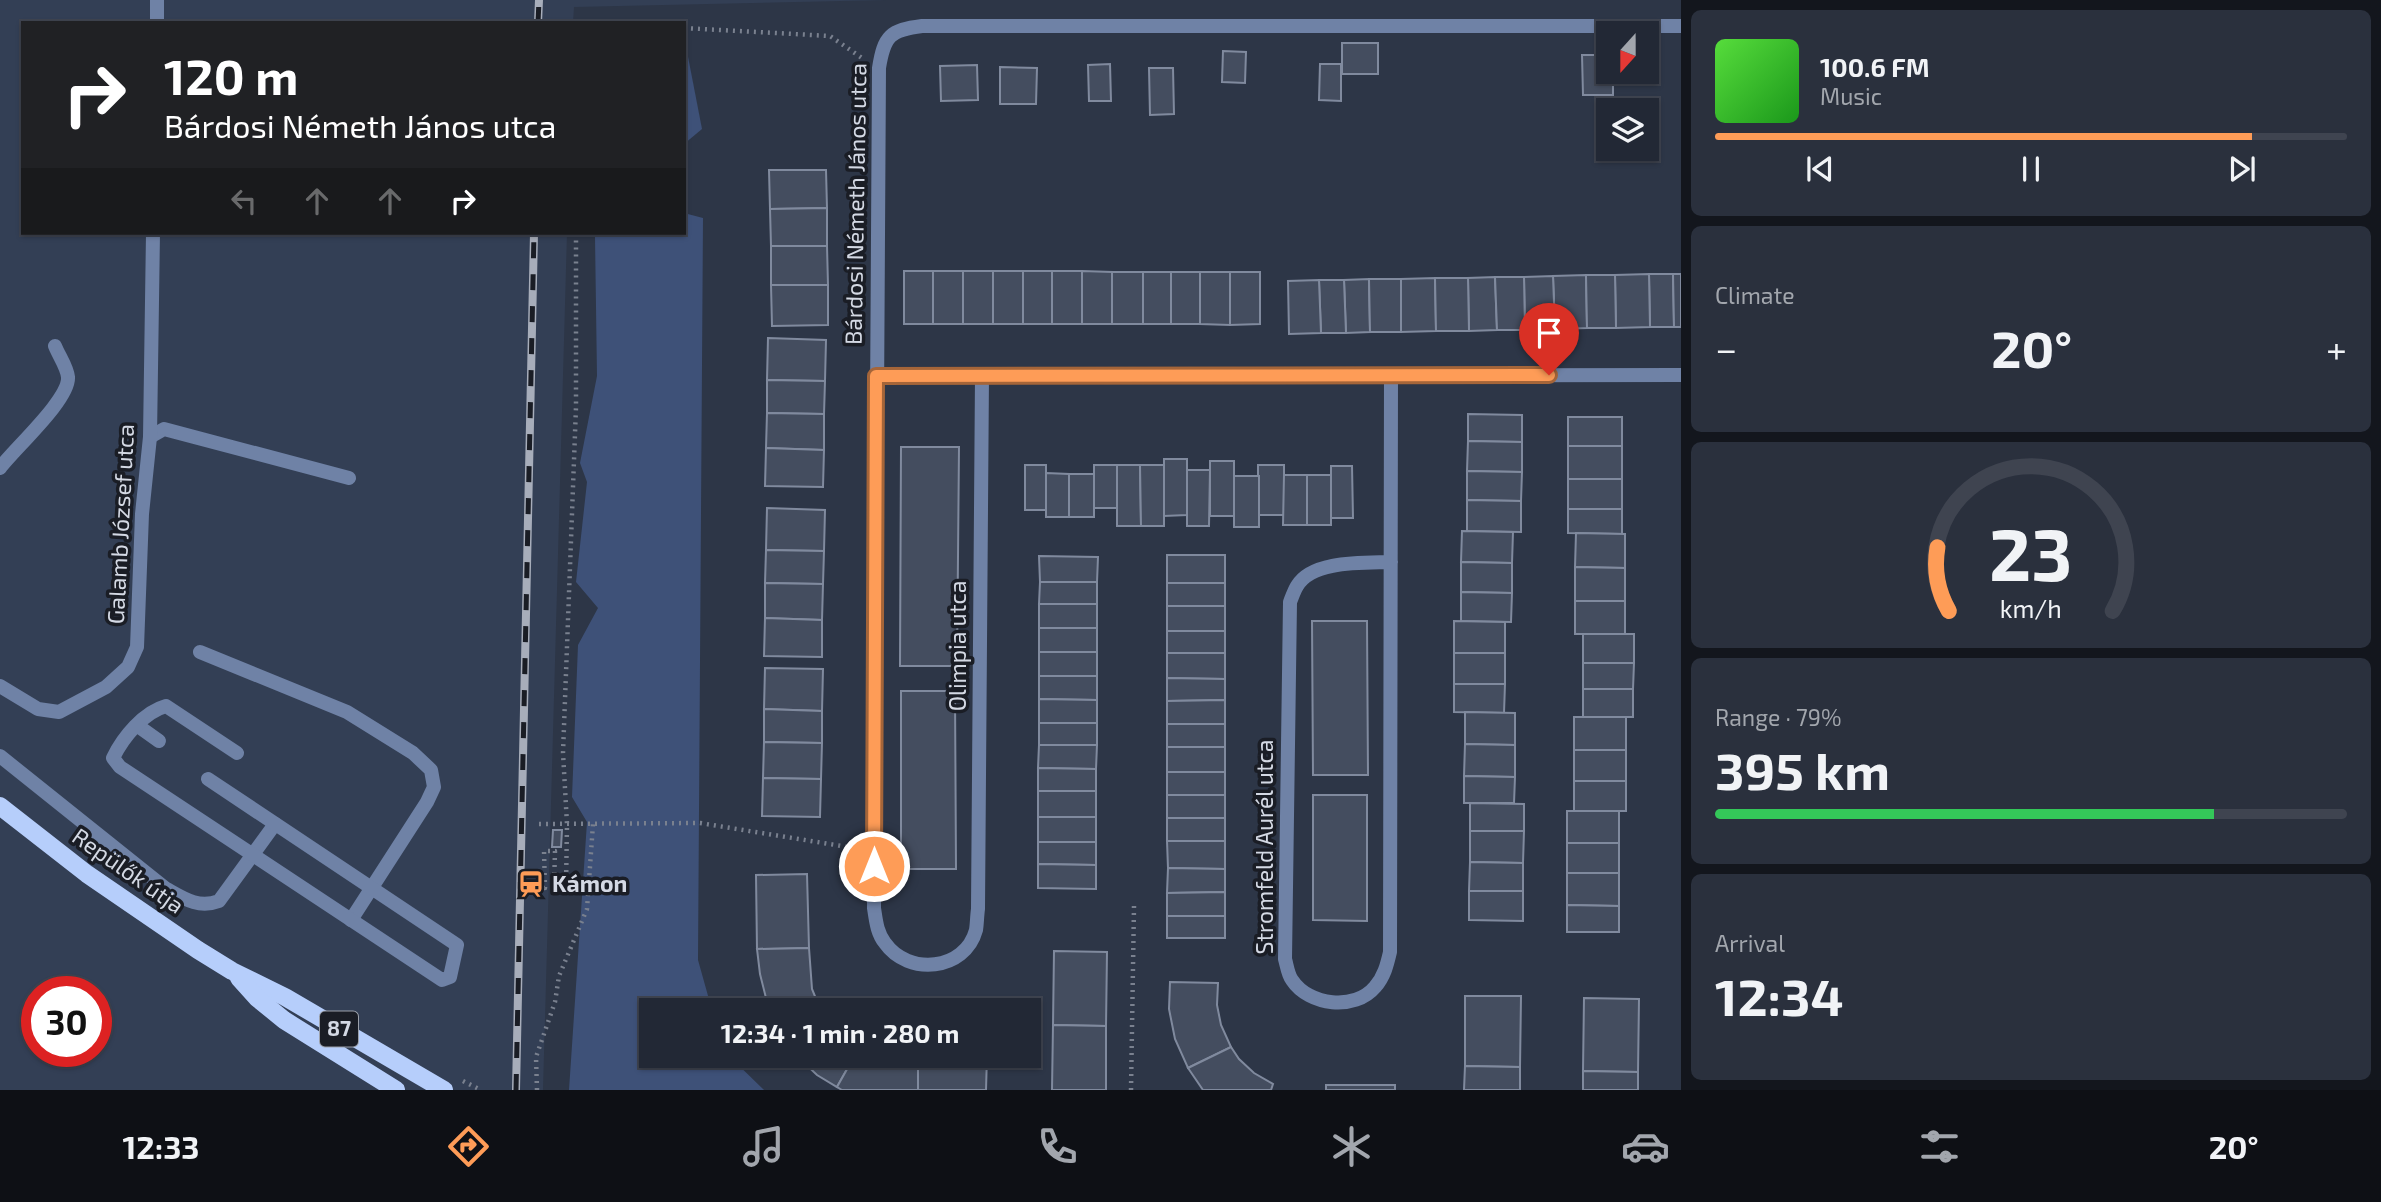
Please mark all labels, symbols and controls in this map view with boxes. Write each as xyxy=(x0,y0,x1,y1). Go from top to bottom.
north arrow xyxy=(1596,21,1659,84)
map controls xyxy=(1596,21,1659,161)
text: 120 m xyxy=(164,46,298,105)
icon: right xyxy=(49,49,140,140)
text: 100.6 FM xyxy=(1820,51,1930,82)
street label: Bárdosi Németh János utca xyxy=(839,63,871,345)
text: Music xyxy=(1820,82,1882,110)
button: layers xyxy=(1596,98,1659,161)
text: Bárdosi Németh János utca xyxy=(164,106,556,144)
icon: previous xyxy=(1801,150,1839,188)
icon: pause xyxy=(2012,150,2050,188)
icon: next xyxy=(2223,150,2261,188)
icon: left xyxy=(225,182,263,220)
icon: ahead xyxy=(298,182,336,220)
icon: ahead xyxy=(371,182,409,220)
icon: right xyxy=(444,182,482,220)
text: Climate xyxy=(1715,281,1795,309)
pin xyxy=(1519,303,1579,375)
icon: arrive xyxy=(1530,314,1568,352)
text: 20° xyxy=(1991,316,2072,378)
text: − xyxy=(1715,325,1737,371)
text: + xyxy=(2326,325,2347,371)
street label: Galamb József utca xyxy=(101,423,139,625)
text: 23 xyxy=(1989,508,2073,596)
street label: Olimpia utca xyxy=(943,581,971,711)
text: km/h xyxy=(2000,593,2062,623)
text: Range · 79% xyxy=(1715,703,1841,731)
text: 395 km xyxy=(1715,738,1890,800)
street label: Stromfeld Aurél utca xyxy=(1250,740,1278,954)
street label: Repülők útja xyxy=(67,822,190,919)
position arrow xyxy=(837,829,911,903)
station icon: Kámon xyxy=(516,869,546,899)
place label: Kámon xyxy=(552,869,627,897)
text: Arrival xyxy=(1715,929,1785,957)
text: 12:34 xyxy=(1715,964,1844,1026)
speed limit sign: 30 xyxy=(21,976,112,1067)
road number: 87 xyxy=(320,1012,358,1046)
text: 12:34 · 1 min · 280 m xyxy=(721,1017,959,1048)
icon: directions xyxy=(444,1122,493,1171)
icon: music xyxy=(739,1122,788,1171)
icon: phone xyxy=(1033,1122,1082,1171)
icon: climate xyxy=(1327,1122,1376,1171)
icon: car xyxy=(1621,1122,1670,1171)
icon: filters xyxy=(1915,1122,1964,1171)
text: 12:33 xyxy=(123,1127,199,1165)
text: 20° xyxy=(2209,1127,2258,1165)

